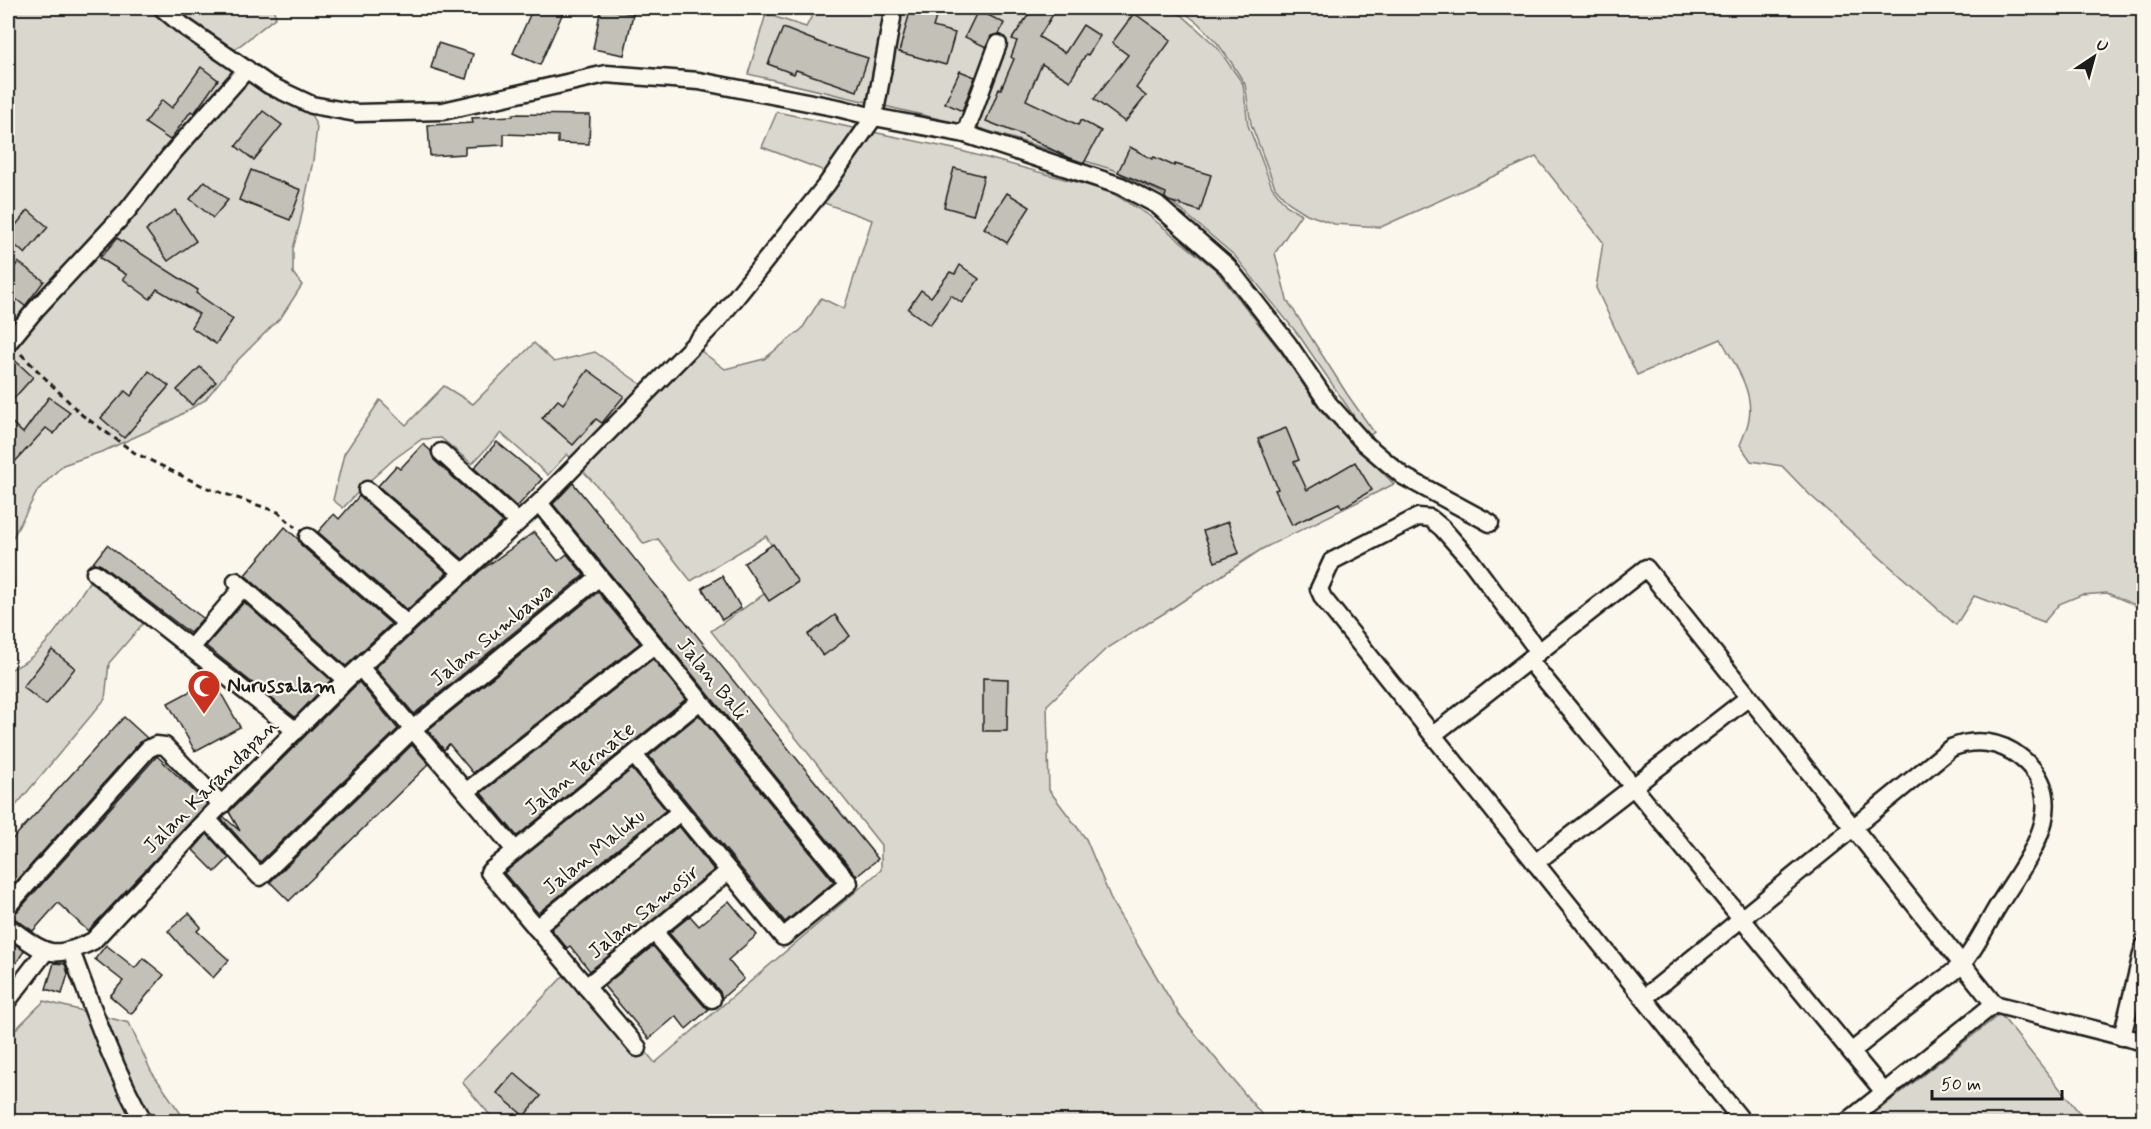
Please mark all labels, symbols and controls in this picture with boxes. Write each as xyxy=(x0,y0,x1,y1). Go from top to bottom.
north arrow xyxy=(2064,27,2124,87)
text: U xyxy=(2092,35,2112,58)
street label: Jalan Sumbawa xyxy=(425,577,559,693)
street label: Jalan Bali xyxy=(670,632,754,726)
mosque icon: Nurussalam xyxy=(186,668,222,715)
place label: Nurussalam xyxy=(227,672,336,700)
street label: Jalan Karandapan xyxy=(137,712,285,860)
street label: Jalan Ternate xyxy=(519,716,641,822)
street label: Jalan Maluku xyxy=(537,802,651,902)
street label: Jalan Samosir xyxy=(582,858,706,966)
scale bar xyxy=(1932,1063,2062,1101)
text: 50 m xyxy=(1941,1073,1981,1097)

